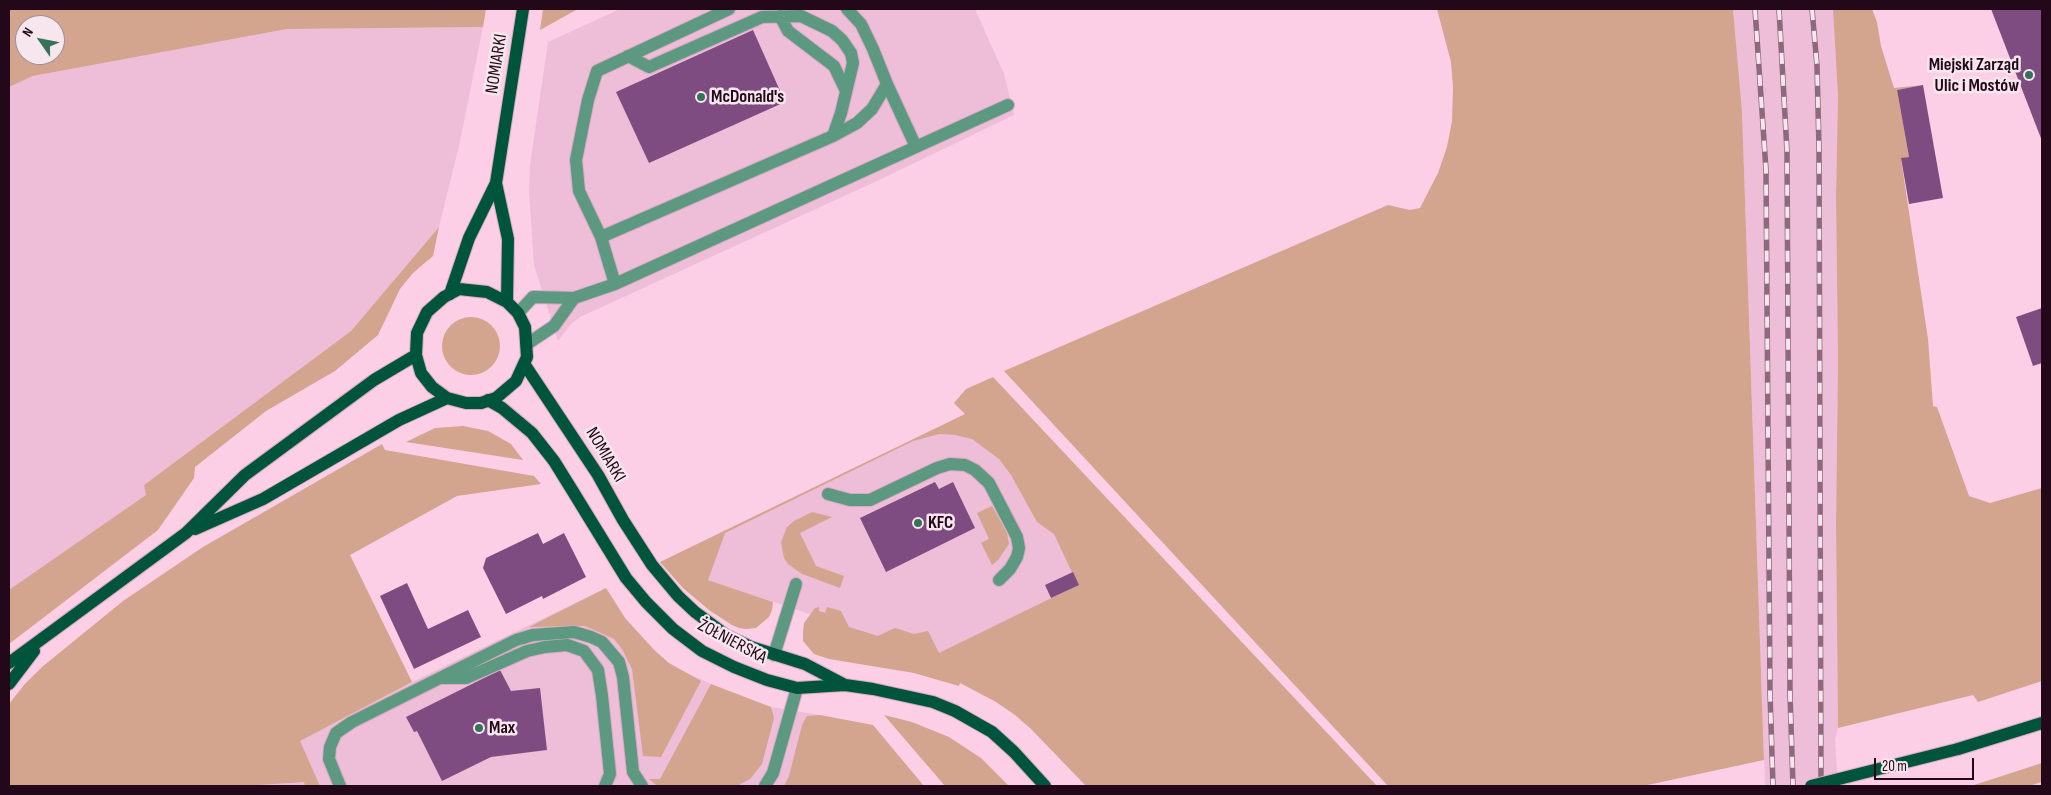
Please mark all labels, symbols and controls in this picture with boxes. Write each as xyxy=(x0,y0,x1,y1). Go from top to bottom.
north arrow xyxy=(15,15,65,65)
text: N xyxy=(19,24,37,40)
street label: NOMIARKI xyxy=(482,33,512,95)
place label: Miejski Zarząd Ulic i Mostów xyxy=(1929,54,2019,96)
marker: Miejski Zarząd Ulic i Mostów xyxy=(2023,69,2035,81)
place label: McDonald's xyxy=(711,86,784,108)
marker: McDonald's xyxy=(695,91,707,103)
street label: NOMIARKI xyxy=(580,424,630,486)
place label: KFC xyxy=(928,512,953,534)
marker: KFC xyxy=(912,517,924,529)
street label: ŻOŁNIERSKA xyxy=(694,615,770,669)
place label: Max xyxy=(489,717,515,739)
marker: Max xyxy=(473,722,485,734)
scale bar xyxy=(1876,748,1976,780)
text: 20 m xyxy=(1882,757,1907,776)

